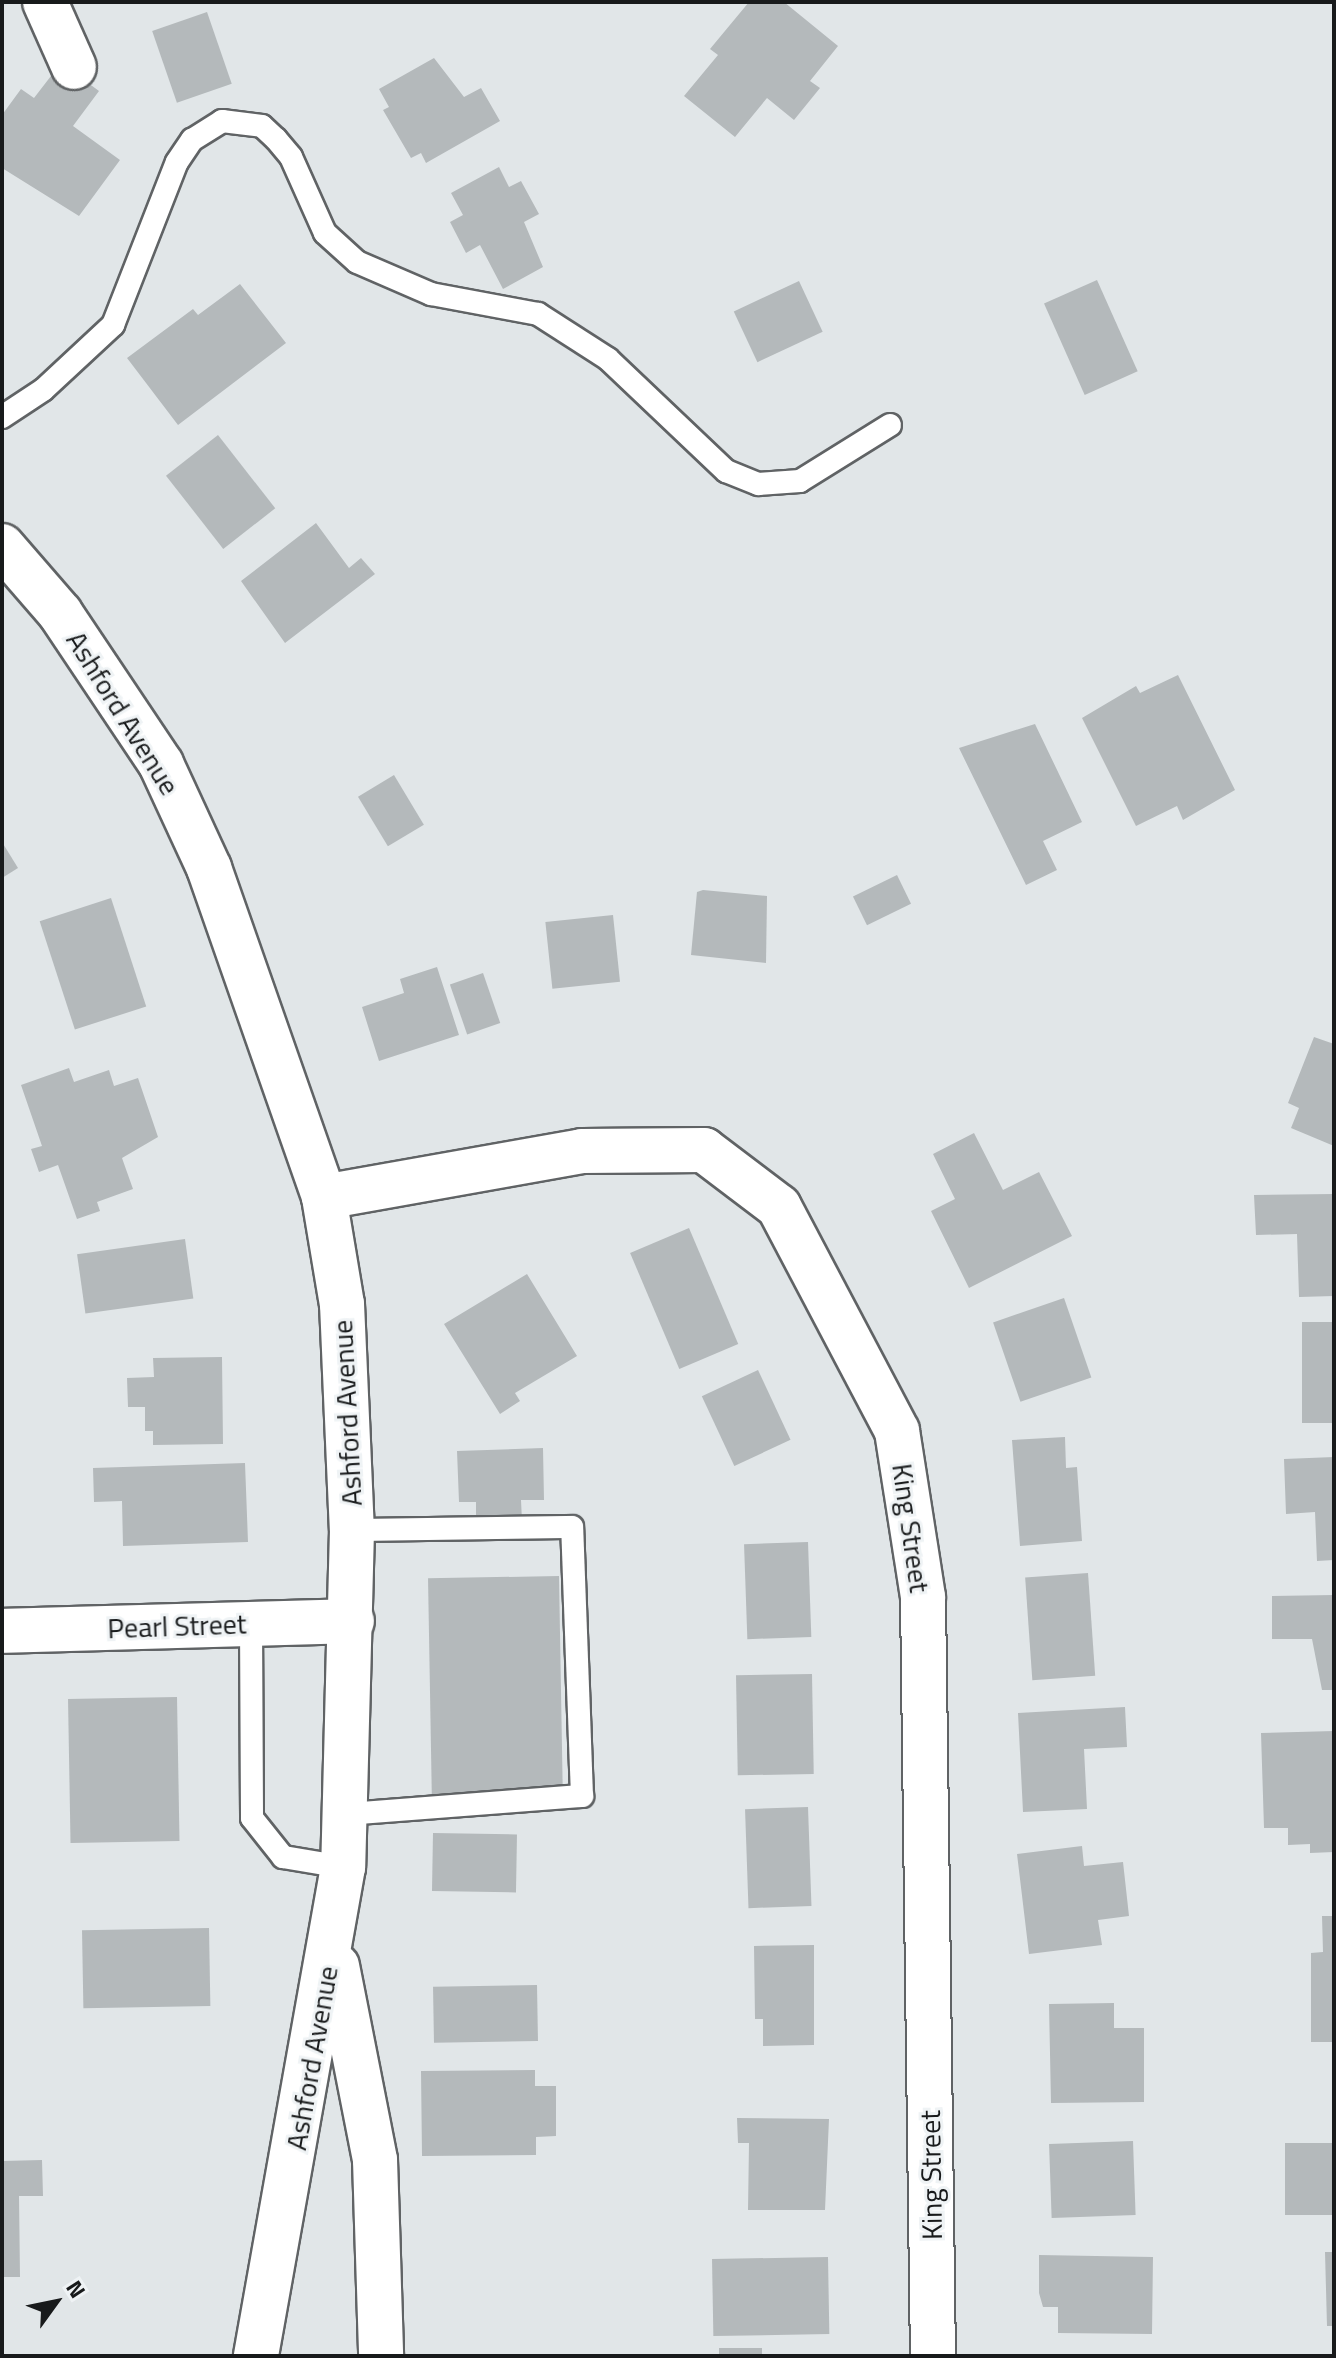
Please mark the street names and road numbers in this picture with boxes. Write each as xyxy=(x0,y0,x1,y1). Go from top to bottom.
street label: Ashford Avenue xyxy=(59,625,187,801)
street label: Ashford Avenue xyxy=(325,1319,369,1507)
street label: King Street xyxy=(885,1461,937,1595)
street label: Pearl Street xyxy=(107,1607,247,1645)
street label: Ashford Avenue xyxy=(279,1963,345,2153)
street label: King Street xyxy=(913,2110,949,2240)

